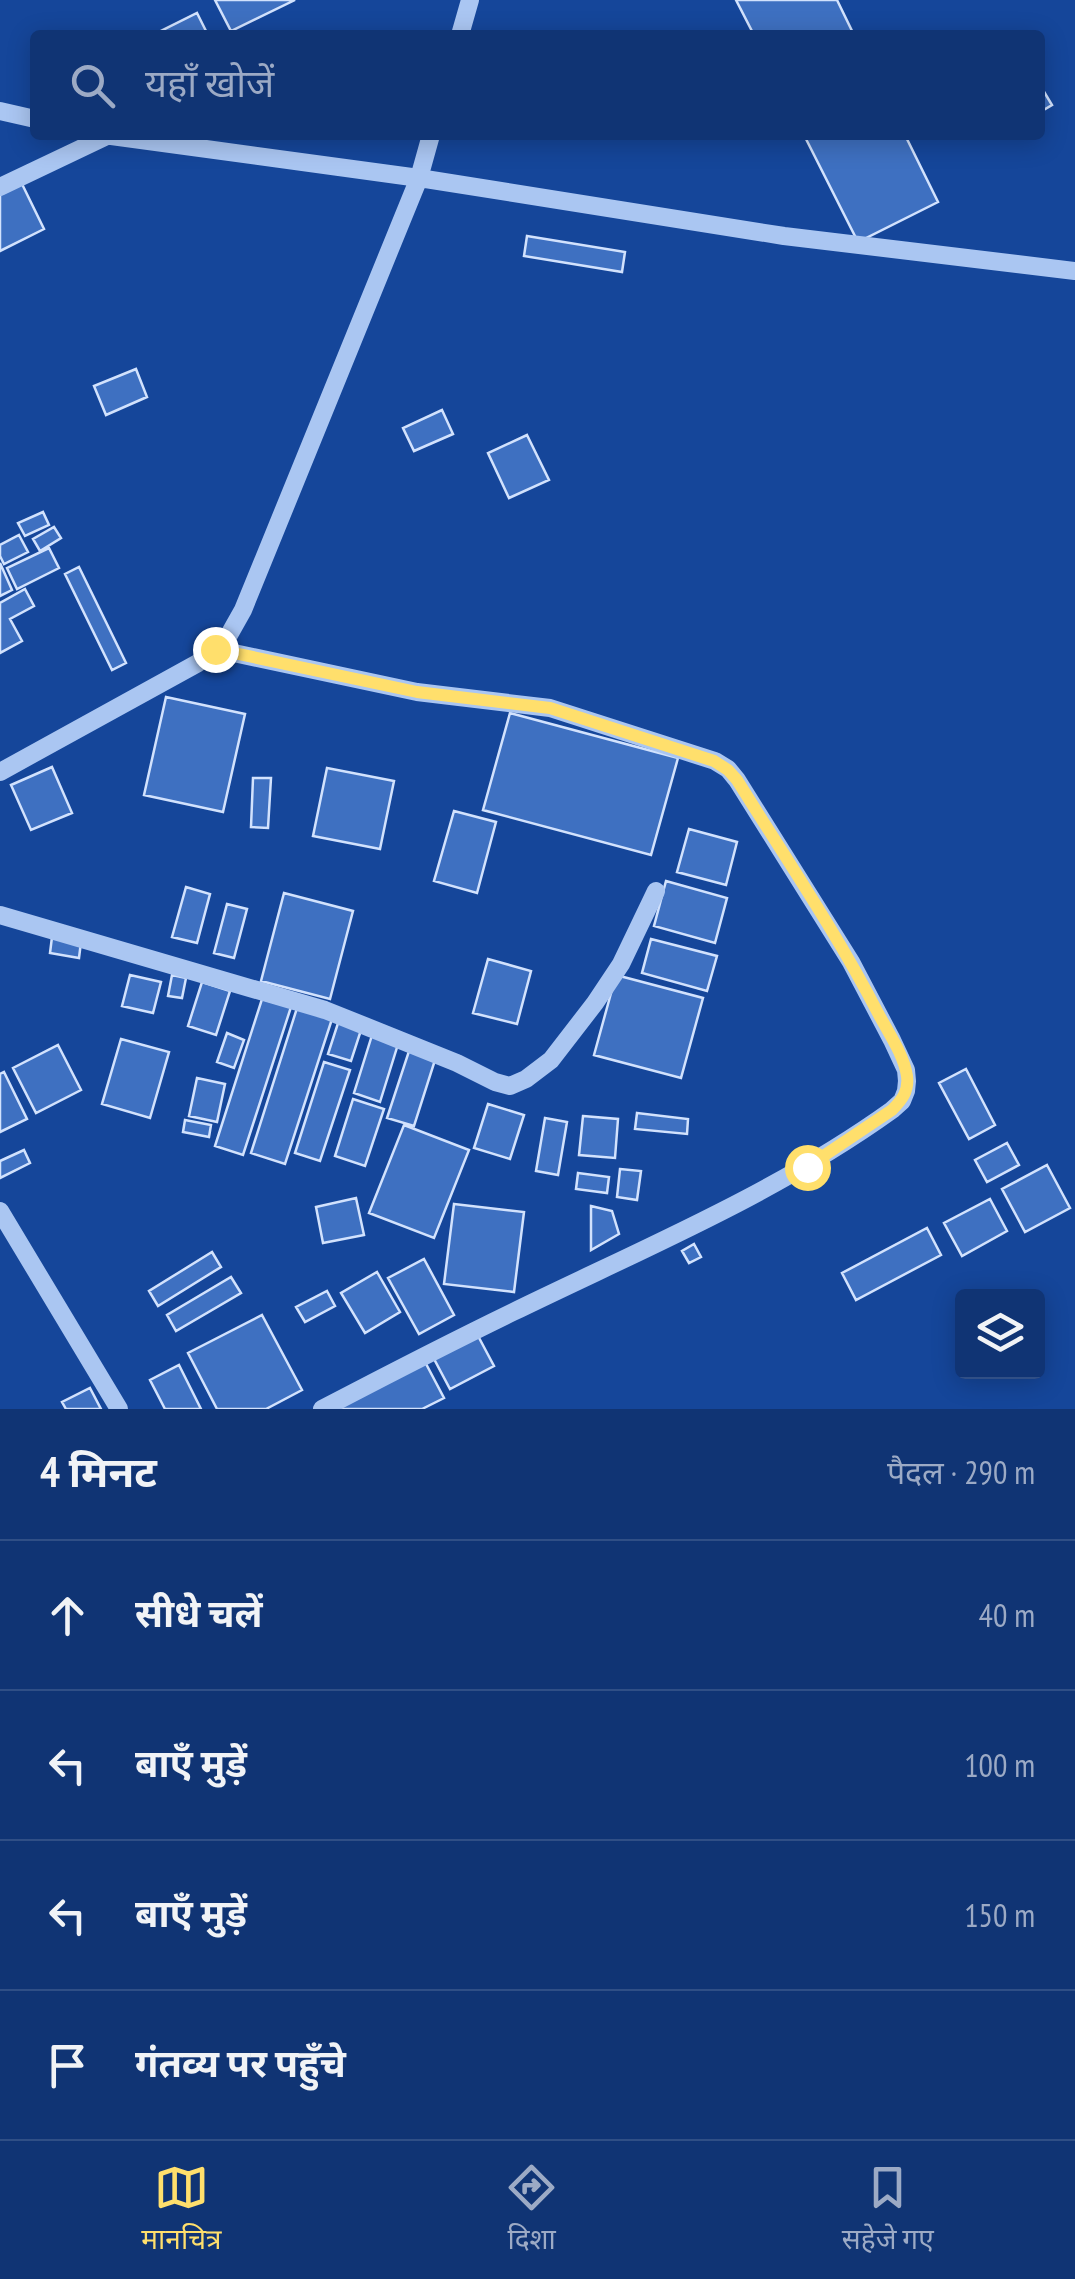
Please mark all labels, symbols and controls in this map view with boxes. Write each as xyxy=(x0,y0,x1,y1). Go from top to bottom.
search box xyxy=(30,30,1045,140)
icon: search xyxy=(65,58,120,113)
text: यहाँ खोजें xyxy=(145,58,274,107)
route end xyxy=(193,627,239,673)
route start xyxy=(785,1145,831,1191)
map controls xyxy=(955,1289,1045,1379)
button: layers xyxy=(955,1289,1045,1379)
text: 4 मिनट xyxy=(40,1444,157,1499)
text: पैदल · 290 m xyxy=(887,1451,1035,1493)
icon: ahead xyxy=(40,1588,95,1643)
text: सीधे चलें xyxy=(135,1588,263,1637)
text: 40 m xyxy=(979,1594,1035,1636)
icon: left xyxy=(40,1738,95,1793)
text: बाएँ मुड़ें xyxy=(135,1738,247,1787)
text: 100 m xyxy=(964,1744,1035,1786)
icon: left xyxy=(40,1888,95,1943)
text: बाएँ मुड़ें xyxy=(135,1888,247,1937)
text: 150 m xyxy=(964,1894,1035,1936)
icon: arrive xyxy=(40,2038,95,2093)
text: गंतव्य पर पहुँचे xyxy=(135,2038,346,2087)
tab: मानचित्र xyxy=(141,2160,221,2260)
tab: दिशा xyxy=(504,2160,559,2260)
tab: सहेजे गए xyxy=(842,2160,934,2260)

